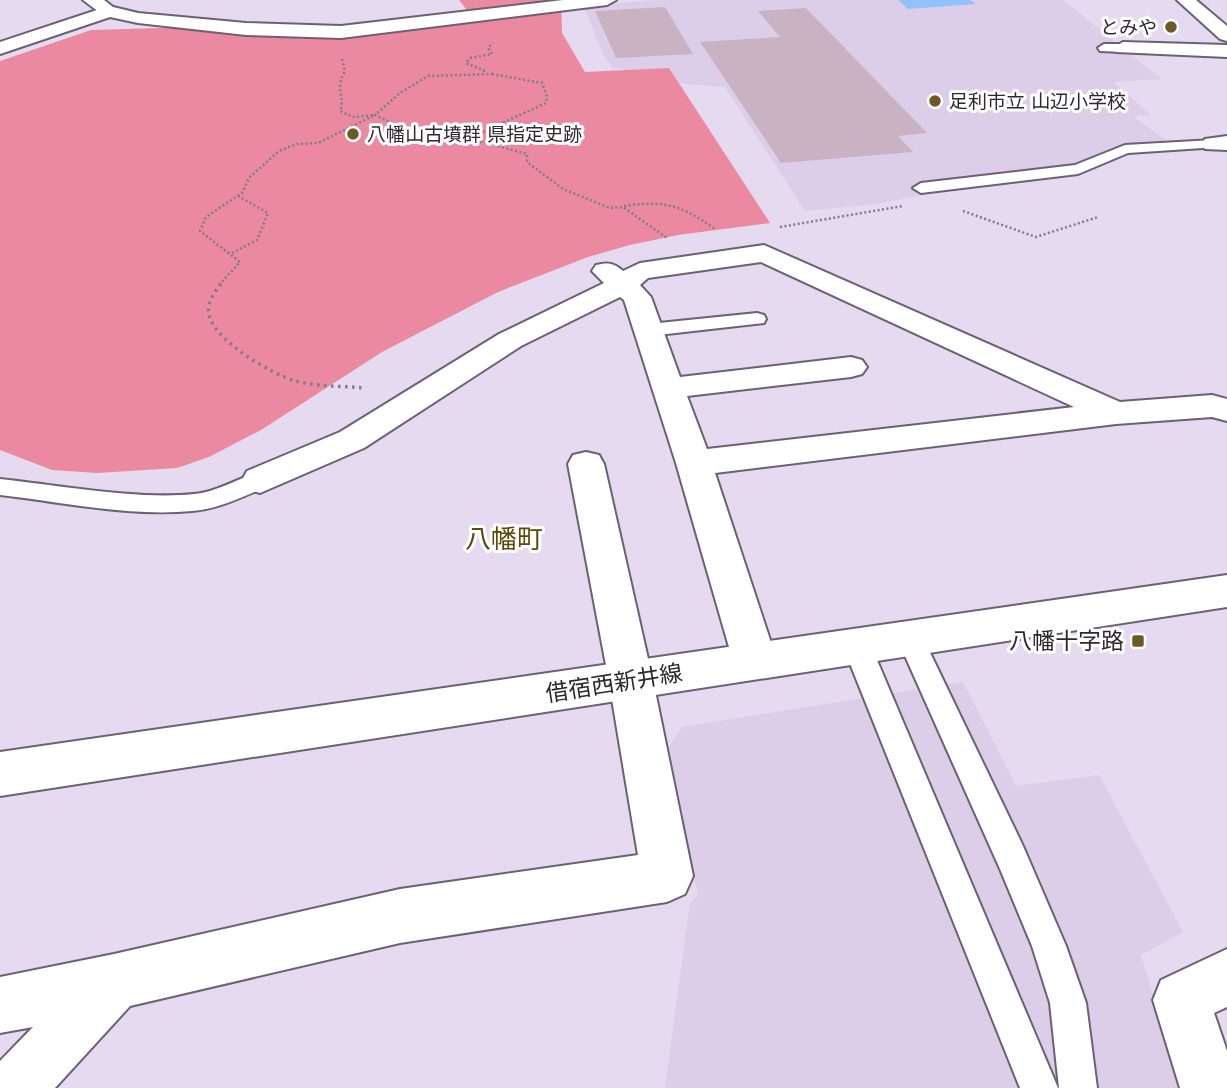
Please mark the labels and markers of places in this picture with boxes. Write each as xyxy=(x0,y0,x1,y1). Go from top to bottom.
place label: とみや xyxy=(1100,16,1157,38)
marker: とみや xyxy=(1163,19,1179,35)
place label: 足利市立 山辺小学校 xyxy=(949,90,1126,112)
marker: 足利市立 山辺小学校 xyxy=(927,93,943,109)
place label: 八幡山古墳群 県指定史跡 xyxy=(367,123,582,145)
marker: 八幡山古墳群 県指定史跡 xyxy=(345,126,361,142)
place label: 八幡十字路 xyxy=(1009,628,1124,654)
marker: 八幡十字路 xyxy=(1130,633,1146,649)

